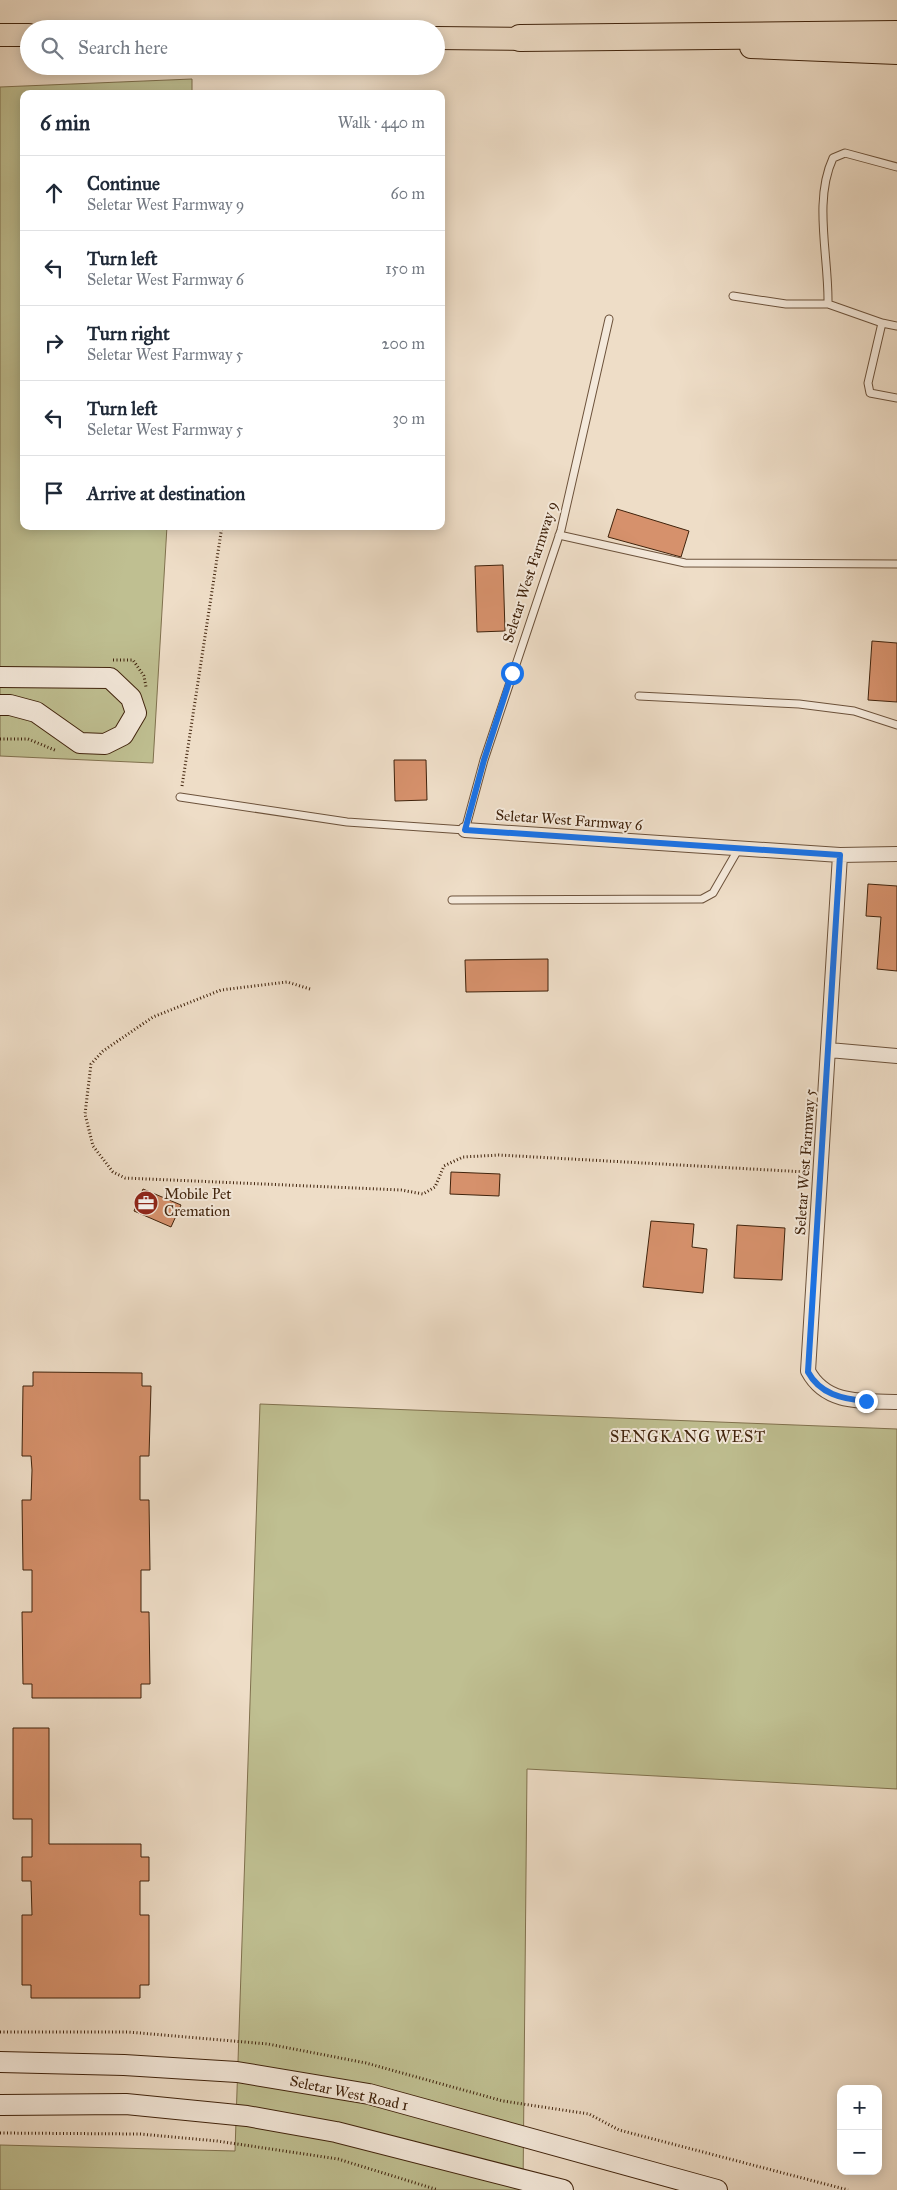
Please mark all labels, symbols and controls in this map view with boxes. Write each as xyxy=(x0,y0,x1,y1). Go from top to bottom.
search box xyxy=(20,20,445,75)
icon: search xyxy=(38,34,66,62)
text: Search here xyxy=(78,36,168,59)
text: 6 min xyxy=(40,110,90,136)
text: Walk · 440 m xyxy=(338,113,425,132)
text: Continue xyxy=(87,172,160,195)
icon: ahead xyxy=(40,179,68,207)
text: 60 m xyxy=(391,184,425,203)
text: Seletar West Farmway 9 xyxy=(87,195,244,214)
text: Turn left xyxy=(87,247,157,270)
icon: left xyxy=(40,254,68,282)
text: 150 m xyxy=(385,259,425,278)
text: Seletar West Farmway 6 xyxy=(87,270,244,289)
text: Turn right xyxy=(87,322,170,345)
icon: right xyxy=(40,329,68,357)
text: 200 m xyxy=(382,334,425,353)
text: Seletar West Farmway 5 xyxy=(87,345,243,364)
text: Turn left xyxy=(87,397,157,420)
icon: left xyxy=(40,404,68,432)
text: 30 m xyxy=(392,409,425,428)
text: Seletar West Farmway 5 xyxy=(87,420,243,439)
icon: arrive xyxy=(40,479,68,507)
text: Arrive at destination xyxy=(87,482,245,505)
street label: Seletar West Farmway 9 xyxy=(499,499,561,645)
route start xyxy=(501,662,524,685)
street label: Seletar West Farmway 6 xyxy=(495,806,644,834)
street label: Seletar West Farmway 5 xyxy=(791,1088,819,1236)
place label: Mobile Pet Cremation xyxy=(164,1185,232,1220)
office icon: Mobile Pet Cremation xyxy=(133,1190,159,1216)
route end xyxy=(855,1390,878,1413)
district label: SENGKANG WEST xyxy=(610,1427,766,1446)
street label: Seletar West Road 1 xyxy=(288,2072,410,2114)
map controls xyxy=(837,2085,882,2175)
button: + xyxy=(837,2085,882,2130)
button: − xyxy=(837,2130,882,2175)

